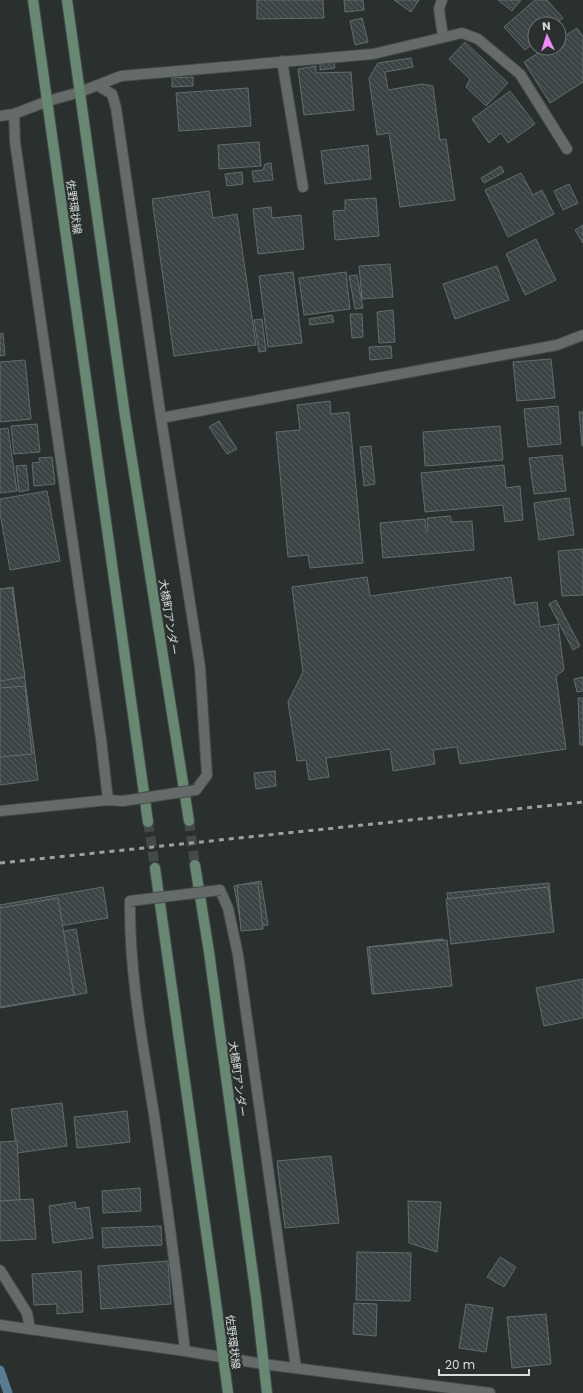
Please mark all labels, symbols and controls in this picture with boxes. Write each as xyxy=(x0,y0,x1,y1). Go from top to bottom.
north arrow xyxy=(527,16,567,56)
text: N xyxy=(542,18,551,34)
street label: 佐野環状線 xyxy=(62,179,86,235)
street label: 大橋町アンダー xyxy=(155,578,183,656)
street label: 大橋町アンダー xyxy=(225,1040,251,1118)
street label: 佐野環状線 xyxy=(222,1314,244,1370)
scale bar xyxy=(439,1351,529,1377)
text: 20 m xyxy=(445,1356,475,1373)

